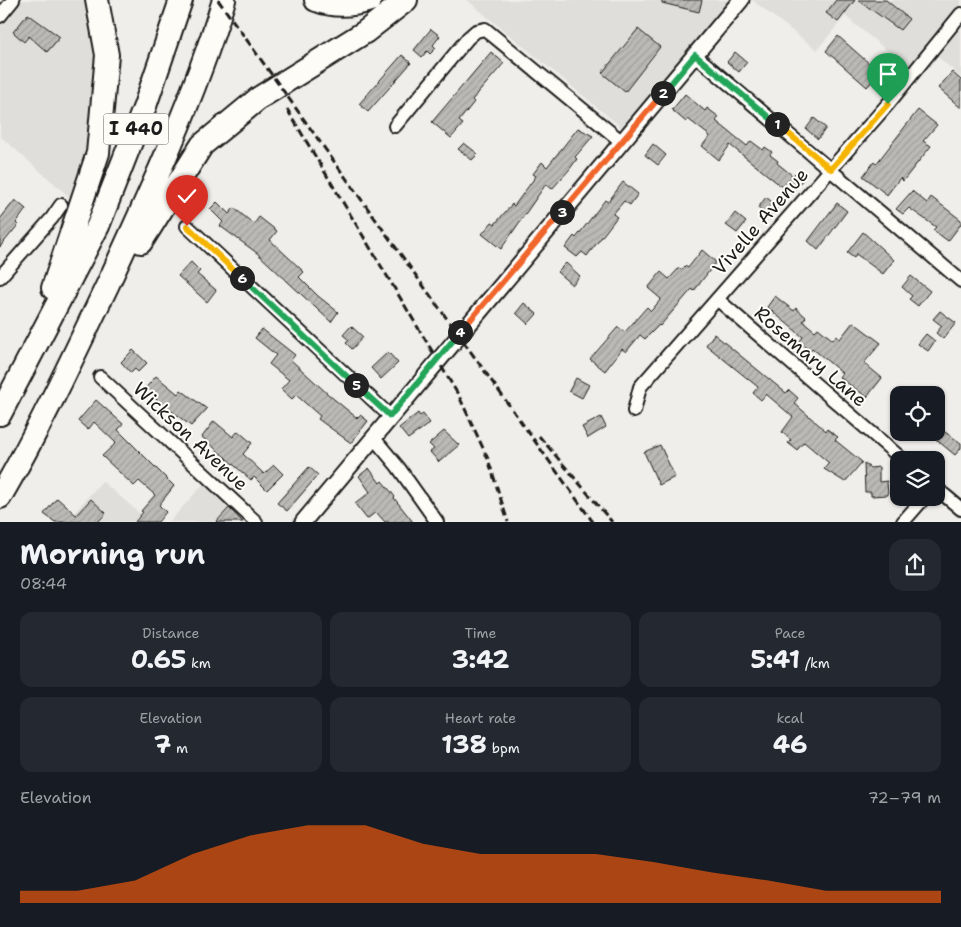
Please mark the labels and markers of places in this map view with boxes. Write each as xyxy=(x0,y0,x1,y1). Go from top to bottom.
pin xyxy=(867,53,909,104)
pin: 2 xyxy=(650,80,676,106)
pin: 1 xyxy=(764,112,790,136)
pin xyxy=(166,175,208,226)
pin: 3 xyxy=(550,200,574,224)
pin: 6 xyxy=(230,266,254,290)
pin: 4 xyxy=(448,320,472,344)
pin: 5 xyxy=(344,372,368,398)

